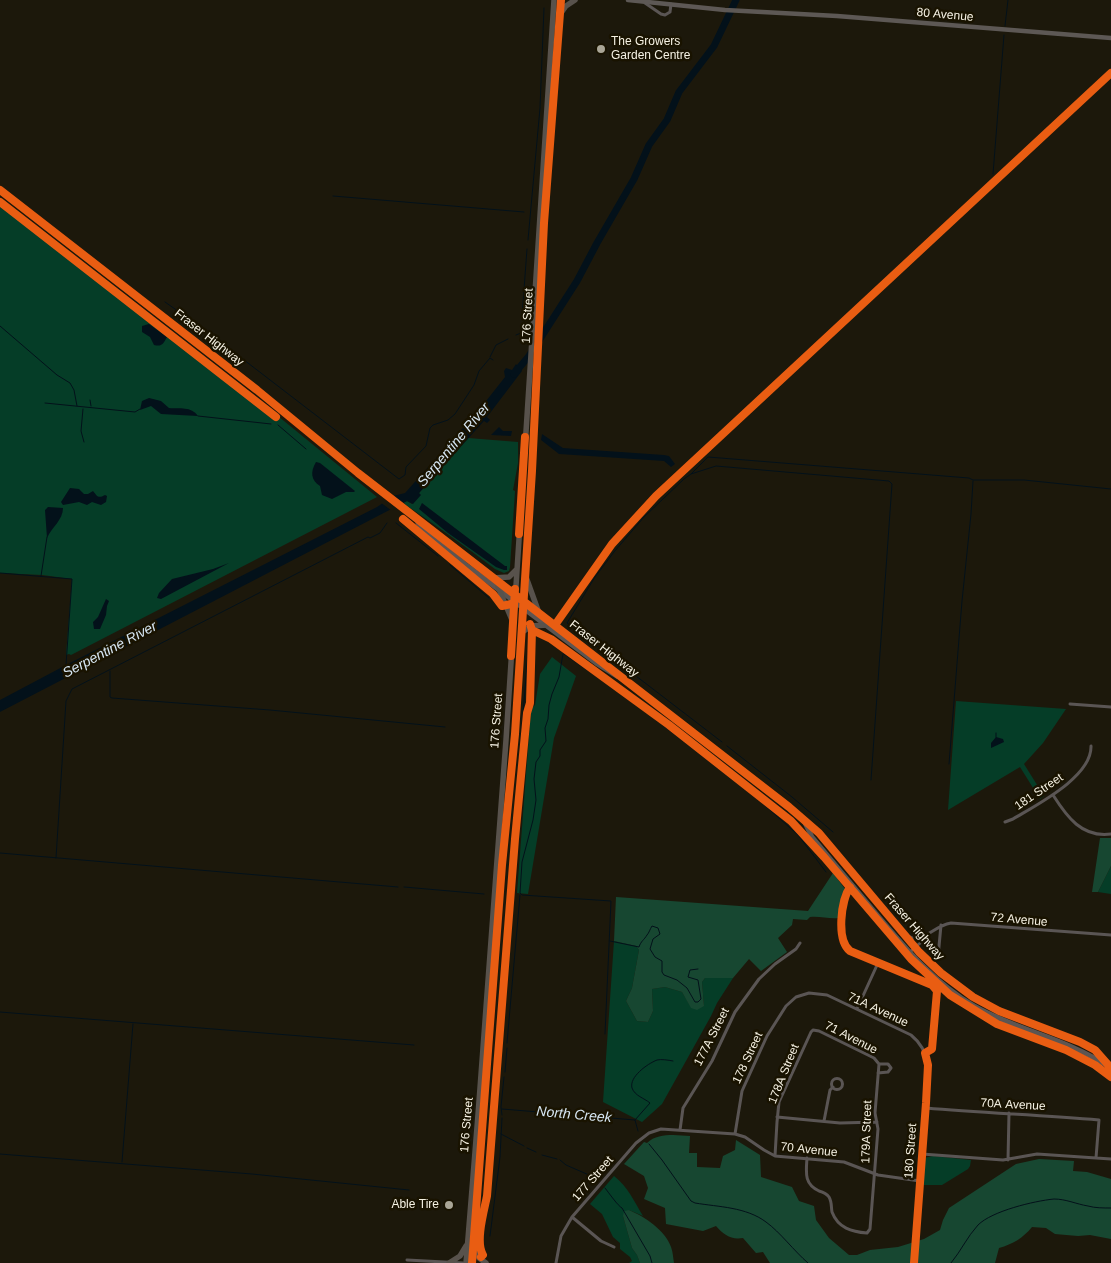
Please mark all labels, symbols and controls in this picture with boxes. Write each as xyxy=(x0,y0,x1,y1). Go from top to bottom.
street label: 80 Avenue xyxy=(916,5,974,25)
place label: The Growers Garden Centre xyxy=(611,35,690,63)
marker: The Growers Garden Centre xyxy=(595,43,607,55)
street label: 176 Street xyxy=(519,288,537,344)
street label: Fraser Highway xyxy=(171,306,247,370)
water label: Serpentine River xyxy=(414,400,494,490)
street label: Fraser Highway xyxy=(566,617,642,681)
water label: Serpentine River xyxy=(60,618,160,682)
street label: 176 Street xyxy=(488,693,506,749)
street label: 181 Street xyxy=(1012,771,1066,813)
street label: Fraser Highway xyxy=(881,891,947,963)
street label: 72 Avenue xyxy=(990,910,1048,930)
street label: 71A Avenue xyxy=(845,990,911,1030)
street label: 177A Street xyxy=(691,1005,733,1069)
street label: 71 Avenue xyxy=(822,1019,880,1057)
street label: 178 Street xyxy=(730,1030,766,1086)
street label: 178A Street xyxy=(765,1042,803,1106)
street label: 70A Avenue xyxy=(980,1096,1046,1114)
street label: 176 Street xyxy=(457,1097,477,1153)
street label: 179A Street xyxy=(859,1100,875,1164)
water label: North Creek xyxy=(536,1103,612,1127)
street label: 180 Street xyxy=(902,1123,920,1179)
street label: 70 Avenue xyxy=(780,1140,838,1160)
street label: 177 Street xyxy=(569,1153,617,1205)
place label: Able Tire xyxy=(391,1198,439,1212)
marker: Able Tire xyxy=(443,1199,455,1211)

